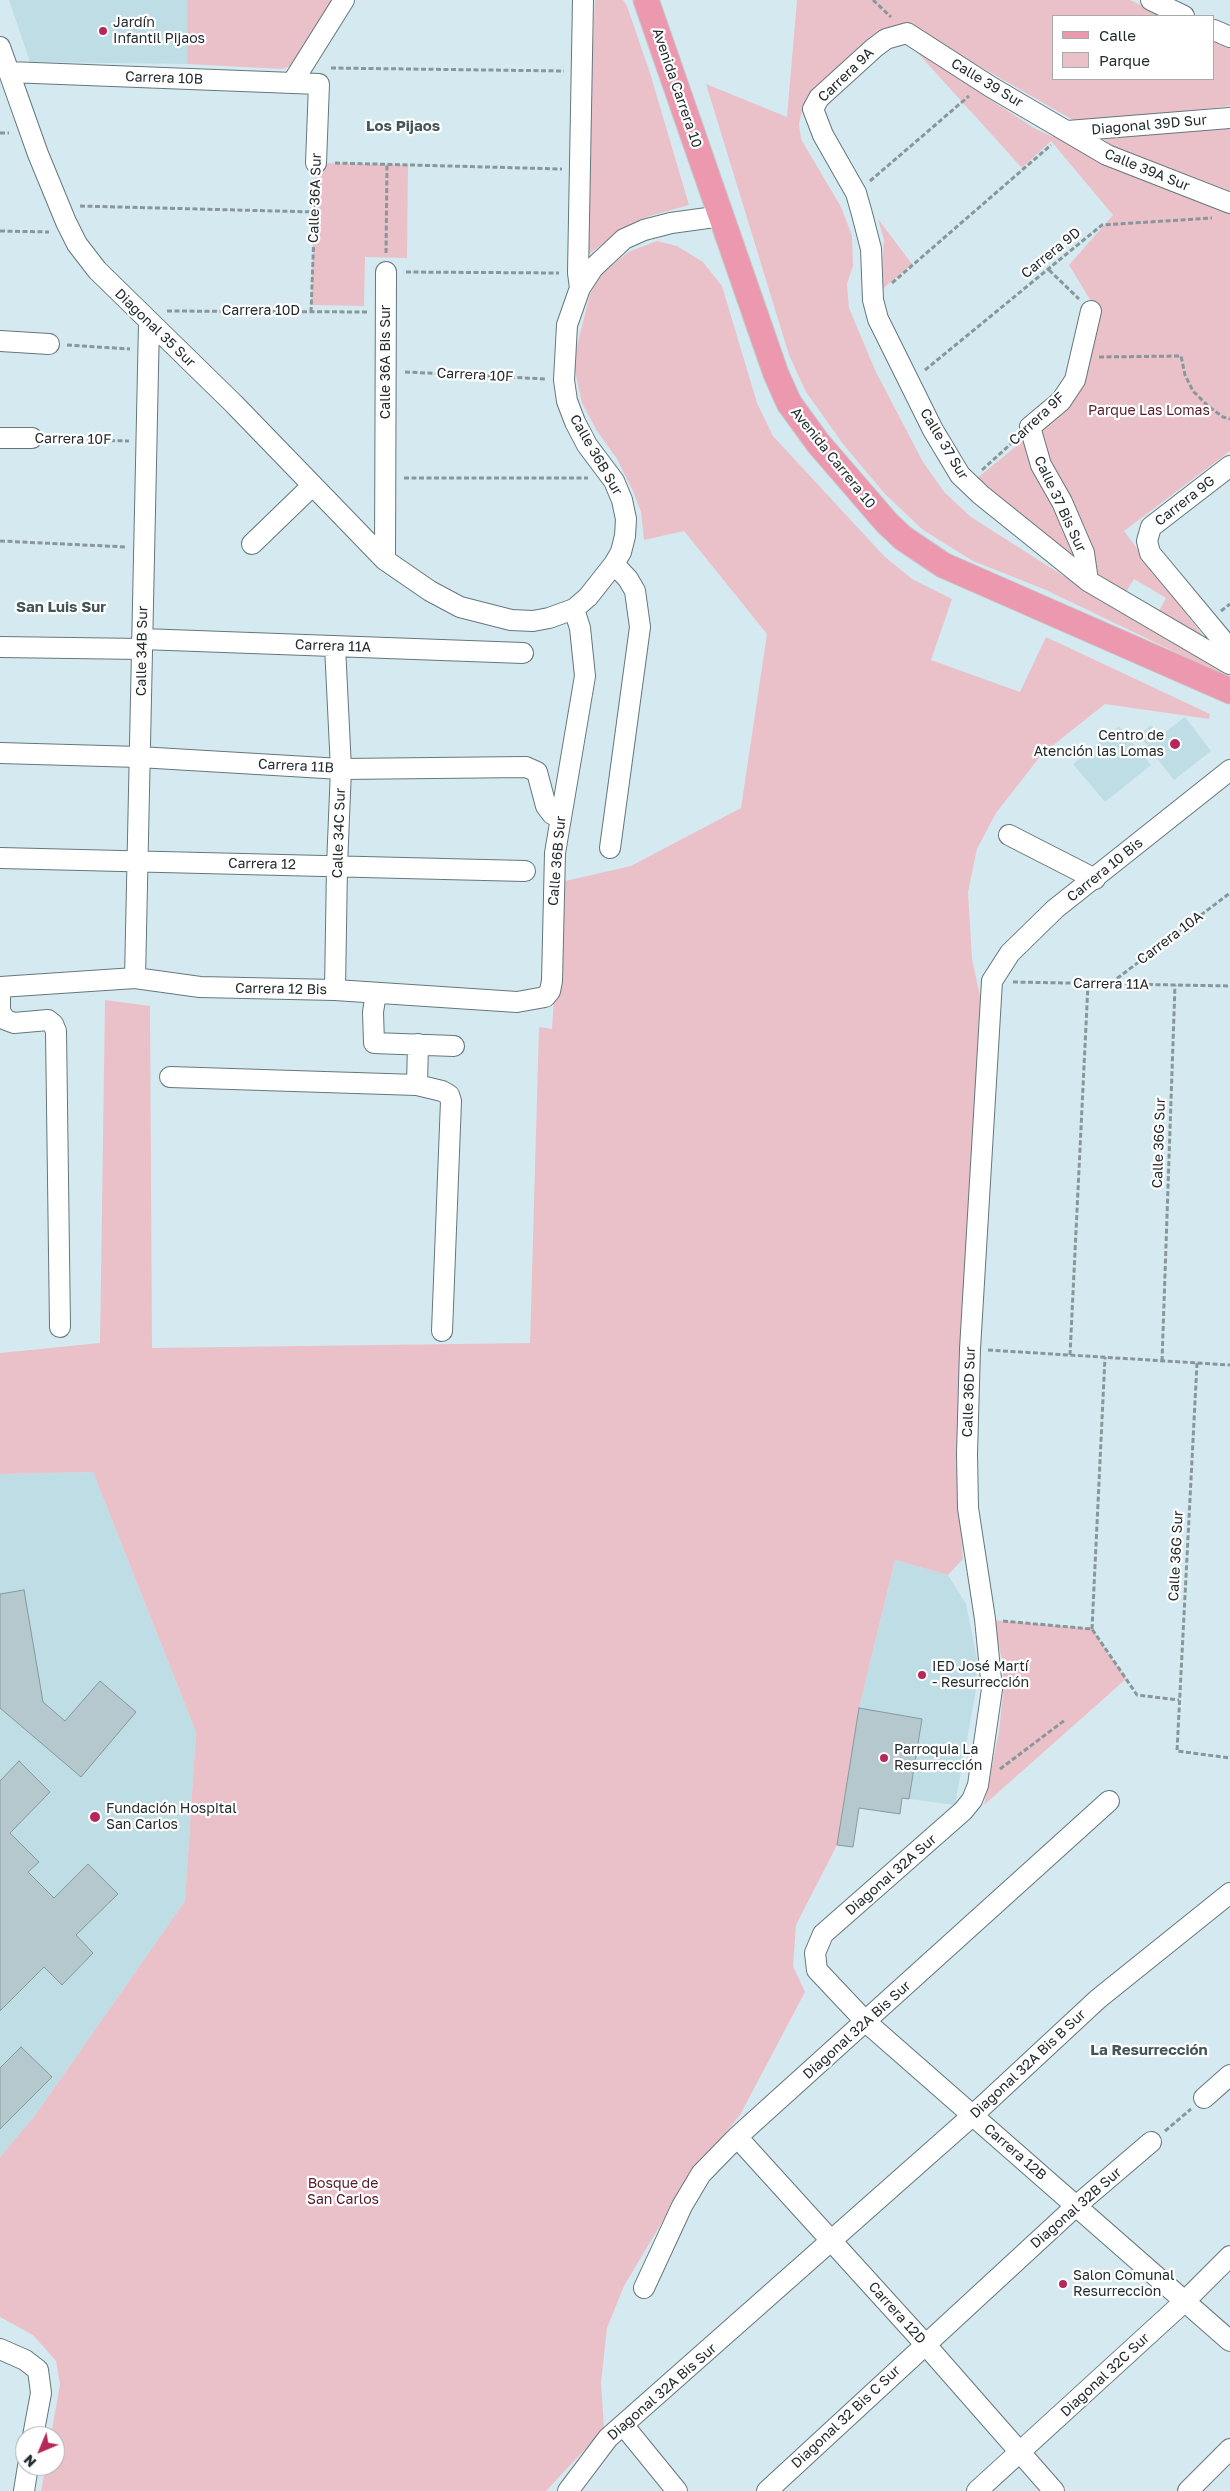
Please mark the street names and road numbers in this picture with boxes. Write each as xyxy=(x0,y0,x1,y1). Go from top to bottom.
street label: Avenida Carrera 10 xyxy=(649,26,705,150)
street label: Carrera 9A xyxy=(815,44,877,106)
street label: Calle 39 Sur xyxy=(948,55,1026,111)
street label: Carrera 10B xyxy=(125,68,203,88)
street label: Diagonal 39D Sur xyxy=(1091,112,1207,138)
street label: Calle 39A Sur xyxy=(1102,145,1192,195)
street label: Calle 36A Sur xyxy=(305,153,325,243)
street label: Carrera 9D xyxy=(1018,224,1084,282)
street label: Diagonal 35 Sur xyxy=(111,285,199,371)
street label: Carrera 10D xyxy=(222,303,300,319)
street label: Calle 36A Bis Sur xyxy=(378,305,394,419)
street label: Carrera 10F xyxy=(436,365,514,385)
street label: Carrera 9F xyxy=(1006,389,1068,449)
street label: Avenida Carrera 10 xyxy=(787,404,879,512)
street label: Calle 37 Sur xyxy=(916,405,972,483)
street label: Calle 36B Sur xyxy=(566,412,626,498)
street label: Carrera 10F xyxy=(34,430,112,448)
street label: Calle 37 Bis Sur xyxy=(1030,453,1090,555)
street label: Carrera 9G xyxy=(1152,472,1218,530)
street label: Calle 34B Sur xyxy=(133,606,151,696)
street label: Carrera 11A xyxy=(295,636,371,656)
street label: Carrera 11B xyxy=(258,756,334,776)
street label: Calle 34C Sur xyxy=(329,787,349,879)
street label: Calle 36B Sur xyxy=(545,815,569,907)
street label: Carrera 10 Bis xyxy=(1064,834,1146,906)
street label: Carrera 12 xyxy=(228,855,296,873)
street label: Carrera 10A xyxy=(1134,908,1206,968)
street label: Carrera 11A xyxy=(1073,975,1149,993)
street label: Carrera 12 Bis xyxy=(235,980,327,998)
street label: Calle 36G Sur xyxy=(1149,1097,1169,1189)
street label: Calle 36D Sur xyxy=(959,1346,979,1438)
street label: Calle 36G Sur xyxy=(1165,1510,1187,1602)
street label: Diagonal 32A Sur xyxy=(842,1831,940,1919)
street label: Diagonal 32A Bis Sur xyxy=(800,1977,914,2083)
street label: Diagonal 32A Bis B Sur xyxy=(967,2006,1089,2122)
street label: Carrera 12B xyxy=(980,2120,1050,2184)
street label: Diagonal 32B Sur xyxy=(1027,2164,1125,2252)
street label: Carrera 12D xyxy=(865,2278,929,2348)
street label: Diagonal 32C Sur xyxy=(1057,2330,1153,2420)
street label: Diagonal 32A Bis Sur xyxy=(604,2340,720,2444)
street label: Diagonal 32 Bis C Sur xyxy=(788,2362,904,2472)

